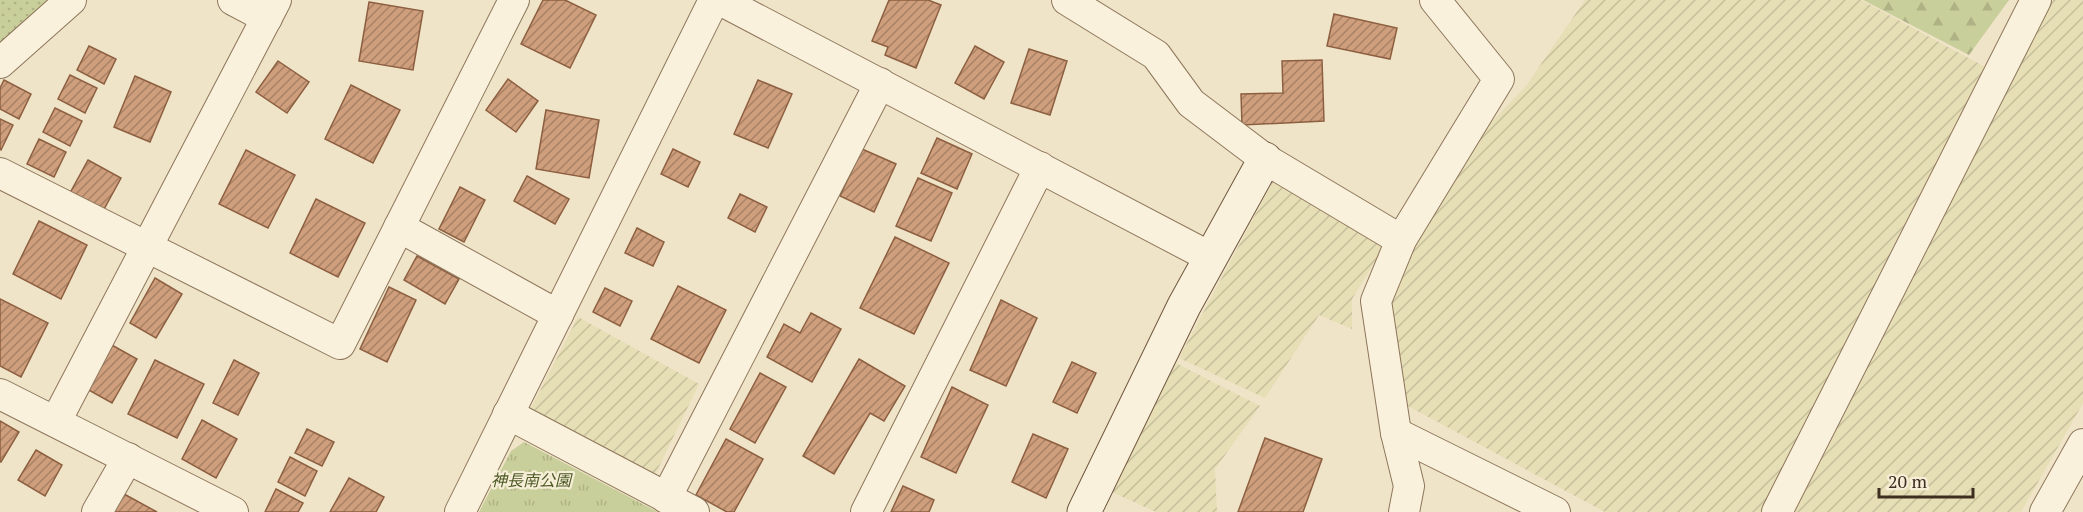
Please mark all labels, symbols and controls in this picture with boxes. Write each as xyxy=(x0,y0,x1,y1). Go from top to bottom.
scale bar xyxy=(1879,461,1974,499)
park label: 神長南公園 xyxy=(491,469,573,491)
text: 20 m xyxy=(1888,469,1928,493)

